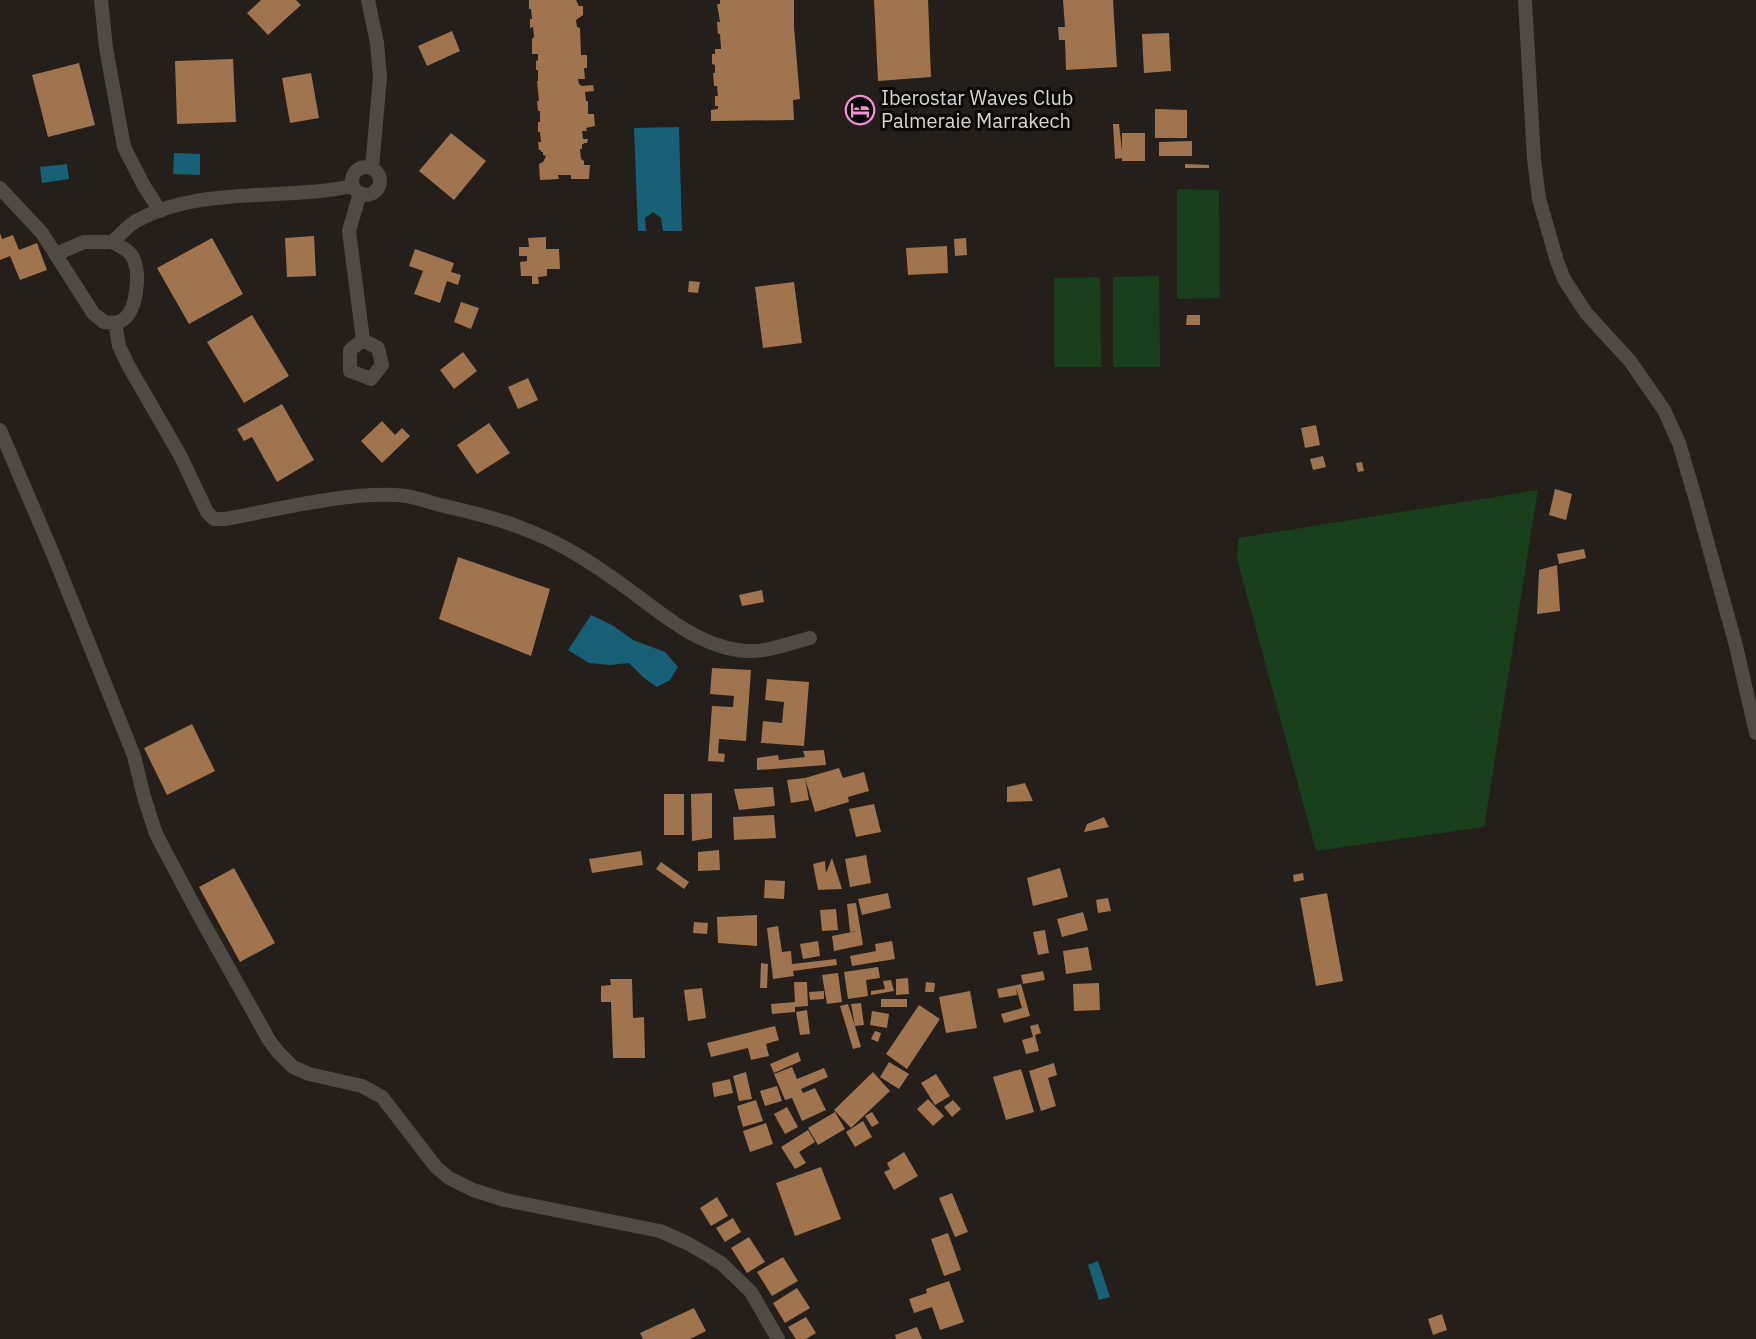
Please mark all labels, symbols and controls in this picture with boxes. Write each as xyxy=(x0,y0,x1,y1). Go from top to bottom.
place label: Iberostar Waves Club Palmeraie Marrakech xyxy=(881,84,1073,134)
hotel icon: Iberostar Waves Club Palmeraie Marrakech xyxy=(844,94,876,126)

